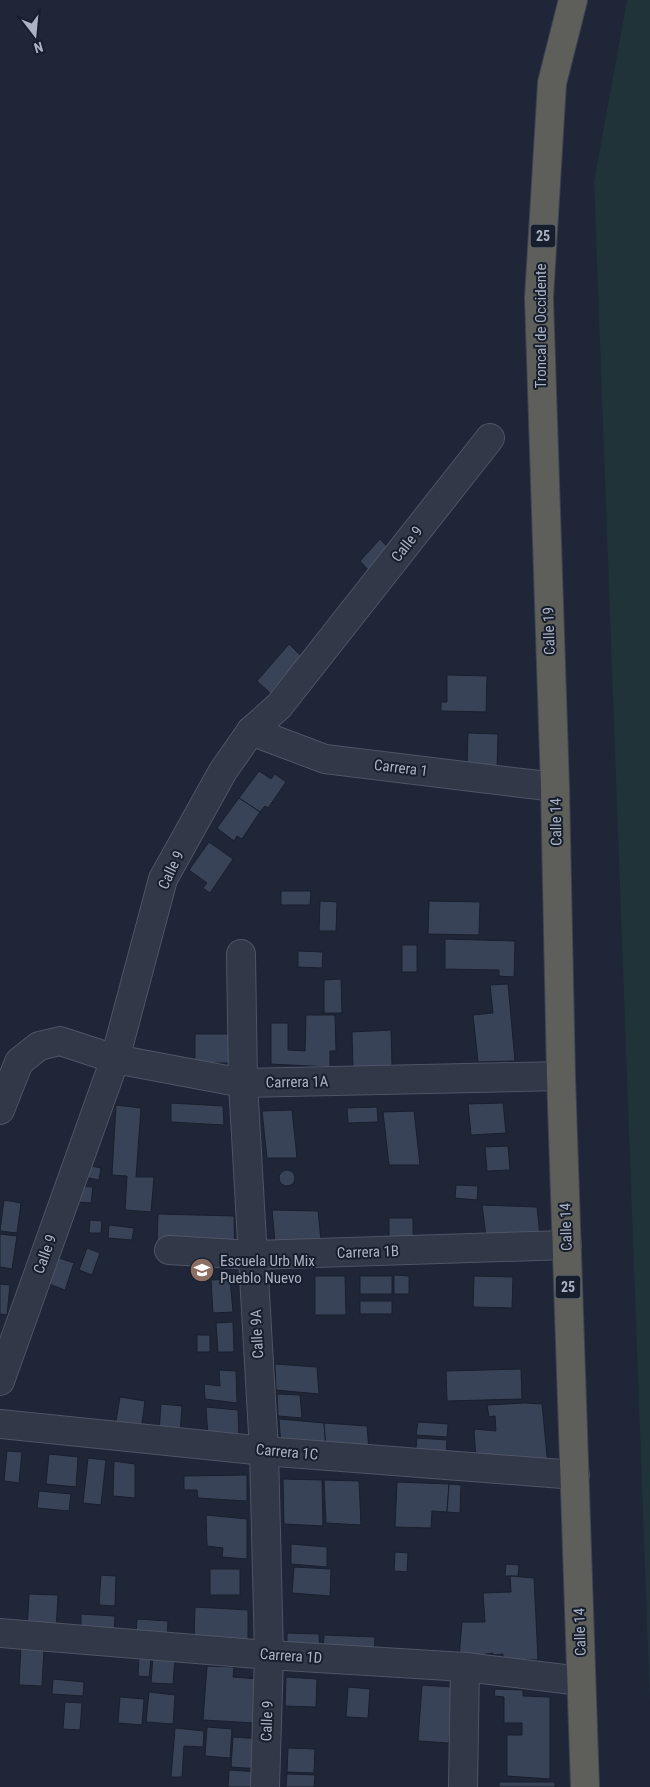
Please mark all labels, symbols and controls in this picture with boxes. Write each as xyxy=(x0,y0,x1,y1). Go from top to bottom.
north arrow xyxy=(10,10,60,60)
text: N xyxy=(32,39,45,56)
road number: 25 xyxy=(530,225,556,248)
street label: Troncal de Occidente xyxy=(532,264,550,388)
street label: Calle 9 xyxy=(387,523,427,565)
street label: Calle 19 xyxy=(539,607,559,655)
street label: Carrera 1 xyxy=(373,756,429,780)
street label: Calle 14 xyxy=(547,798,565,846)
street label: Calle 9 xyxy=(154,848,188,892)
street label: Carrera 1A xyxy=(266,1072,329,1092)
street label: Calle 14 xyxy=(556,1203,576,1251)
street label: Calle 9 xyxy=(30,1232,60,1276)
street label: Carrera 1B xyxy=(337,1242,399,1262)
place label: Escuela Urb Mix Pueblo Nuevo xyxy=(220,1252,315,1287)
school or university icon: Escuela Urb Mix Pueblo Nuevo xyxy=(189,1257,215,1283)
road number: 25 xyxy=(556,1275,580,1298)
street label: Calle 9A xyxy=(247,1309,267,1359)
street label: Carrera 1C xyxy=(255,1440,319,1464)
street label: Calle 14 xyxy=(570,1608,590,1656)
street label: Carrera 1D xyxy=(259,1645,323,1667)
street label: Calle 9 xyxy=(257,1700,277,1742)

